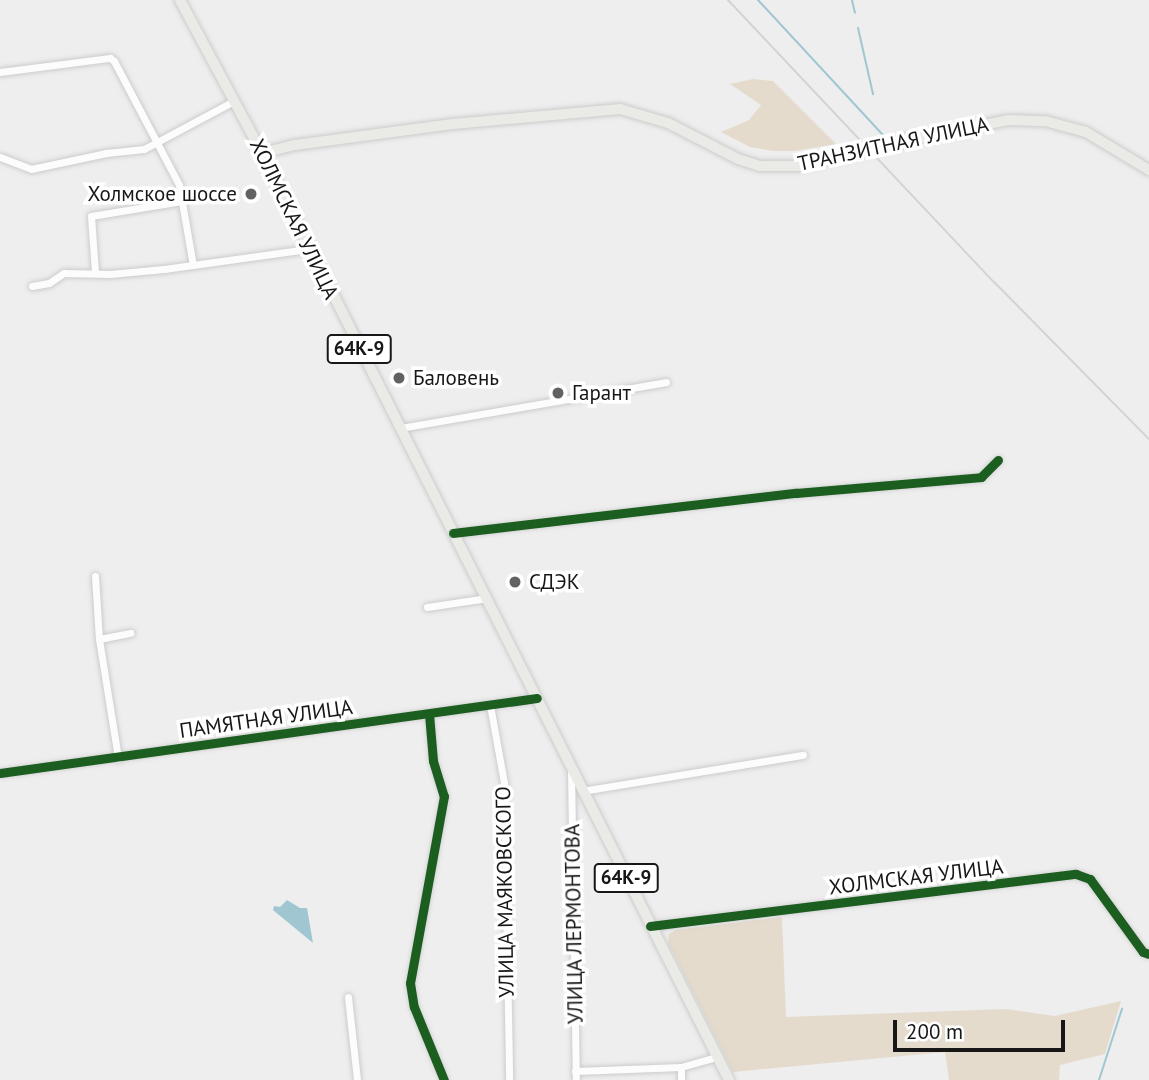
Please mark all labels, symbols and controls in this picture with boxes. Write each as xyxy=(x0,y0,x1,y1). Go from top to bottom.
street label: ТРАНЗИТНАЯ УЛИЦА xyxy=(795,111,991,177)
street label: ХОЛМСКАЯ УЛИЦА xyxy=(244,134,344,304)
place label: Холмское шоссе xyxy=(88,181,237,207)
marker: Холмское шоссе xyxy=(243,186,259,202)
road number: 64К-9 xyxy=(326,334,392,364)
place label: Баловень xyxy=(413,365,499,391)
marker: Баловень xyxy=(391,370,407,386)
place label: Гарант xyxy=(572,380,631,406)
marker: Гарант xyxy=(550,385,566,401)
place label: СДЭК xyxy=(529,569,580,595)
marker: СДЭК xyxy=(507,574,523,590)
street label: ПАМЯТНАЯ УЛИЦА xyxy=(177,694,355,744)
street label: УЛИЦА МАЯКОВСКОГО xyxy=(491,786,519,998)
street label: УЛИЦА ЛЕРМОНТОВА xyxy=(560,823,588,1025)
street label: ХОЛМСКАЯ УЛИЦА xyxy=(827,854,1005,900)
road number: 64К-9 xyxy=(593,862,659,894)
scale bar xyxy=(897,1006,1068,1050)
text: 200 m xyxy=(906,1018,963,1045)

